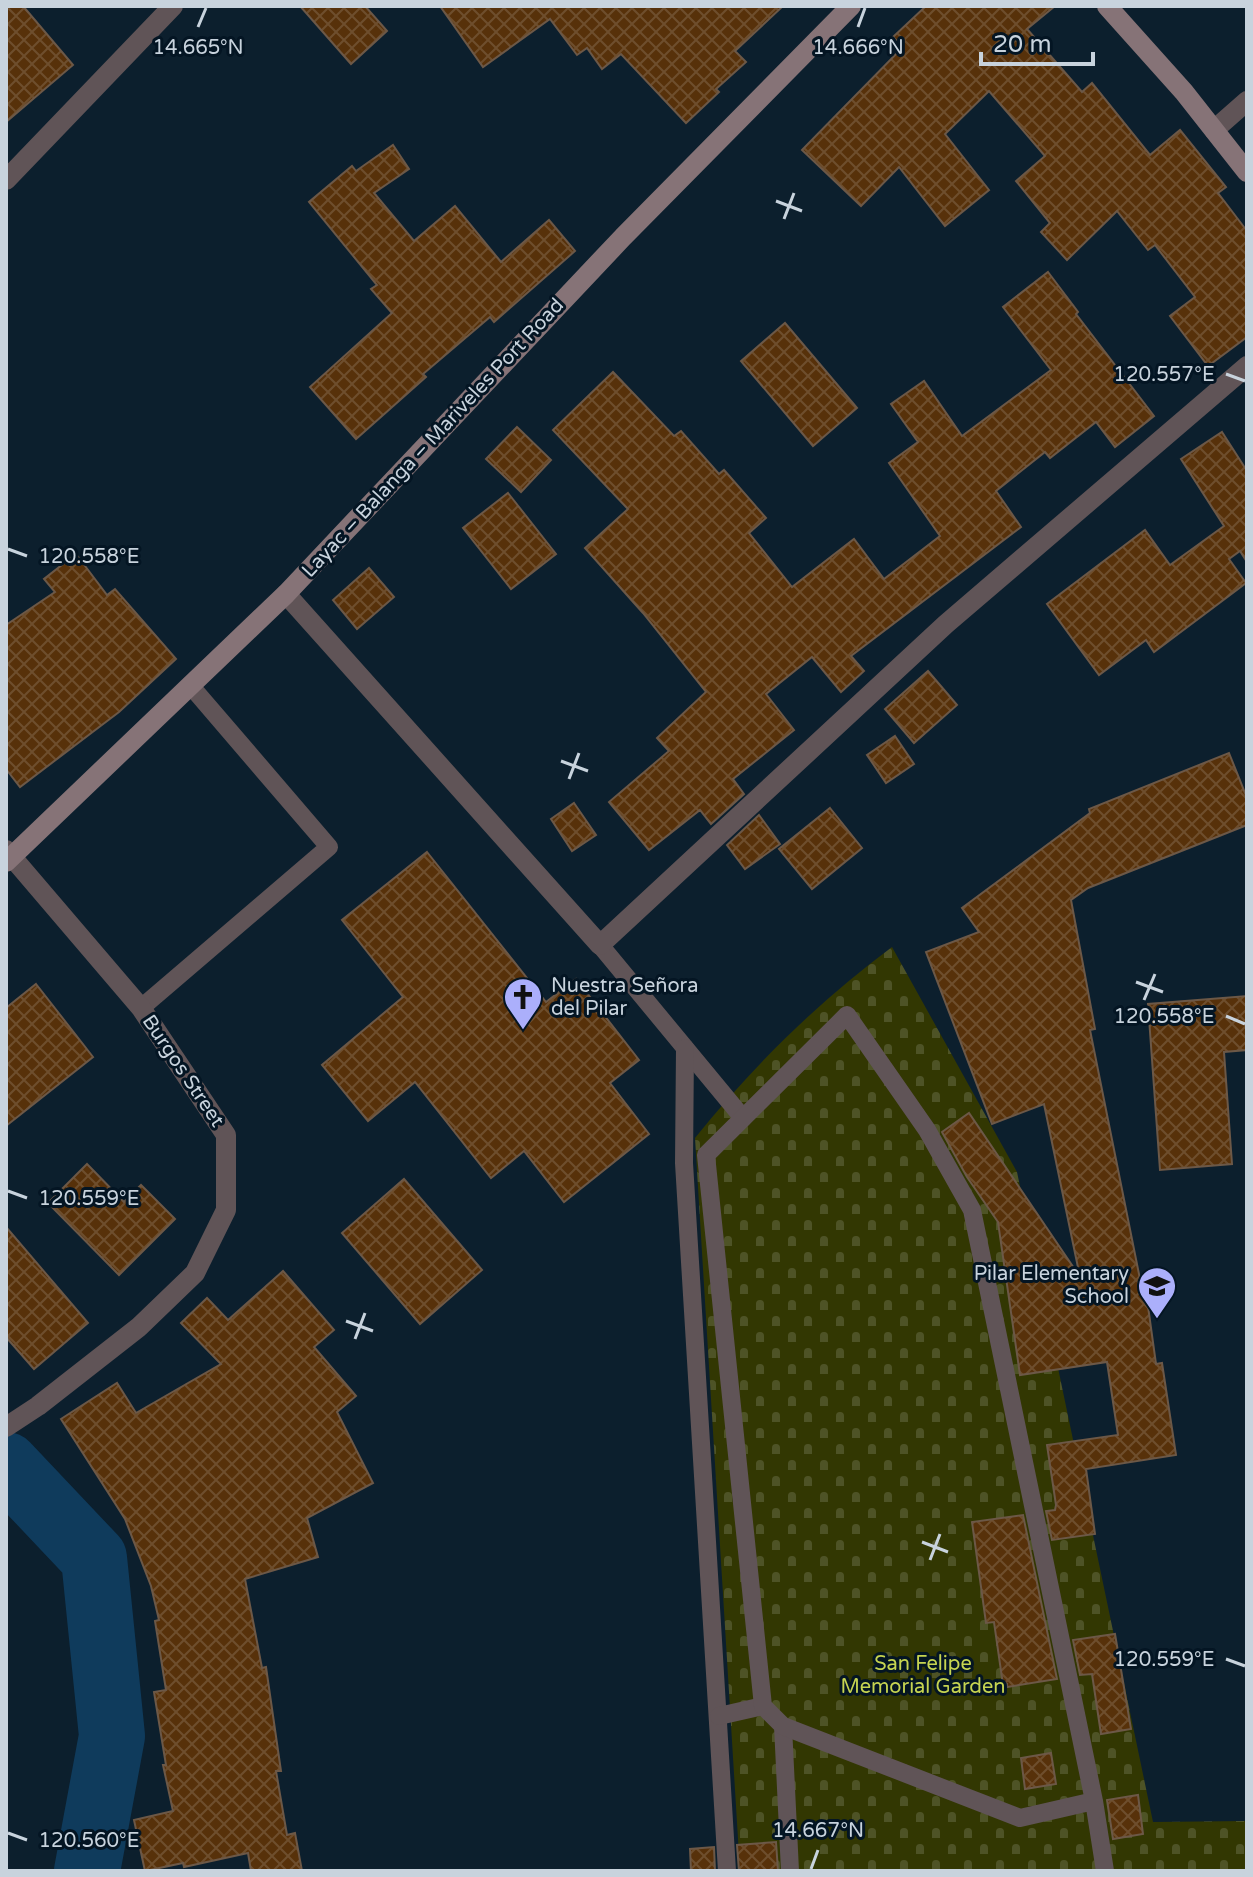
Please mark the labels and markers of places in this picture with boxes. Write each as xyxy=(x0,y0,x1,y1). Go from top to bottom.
place label: Nuestra Señora del Pilar xyxy=(551,974,698,1021)
church icon: Nuestra Señora del Pilar xyxy=(502,976,544,1031)
place label: Pilar Elementary School xyxy=(974,1262,1129,1309)
school or university icon: Pilar Elementary School xyxy=(1136,1265,1178,1320)

